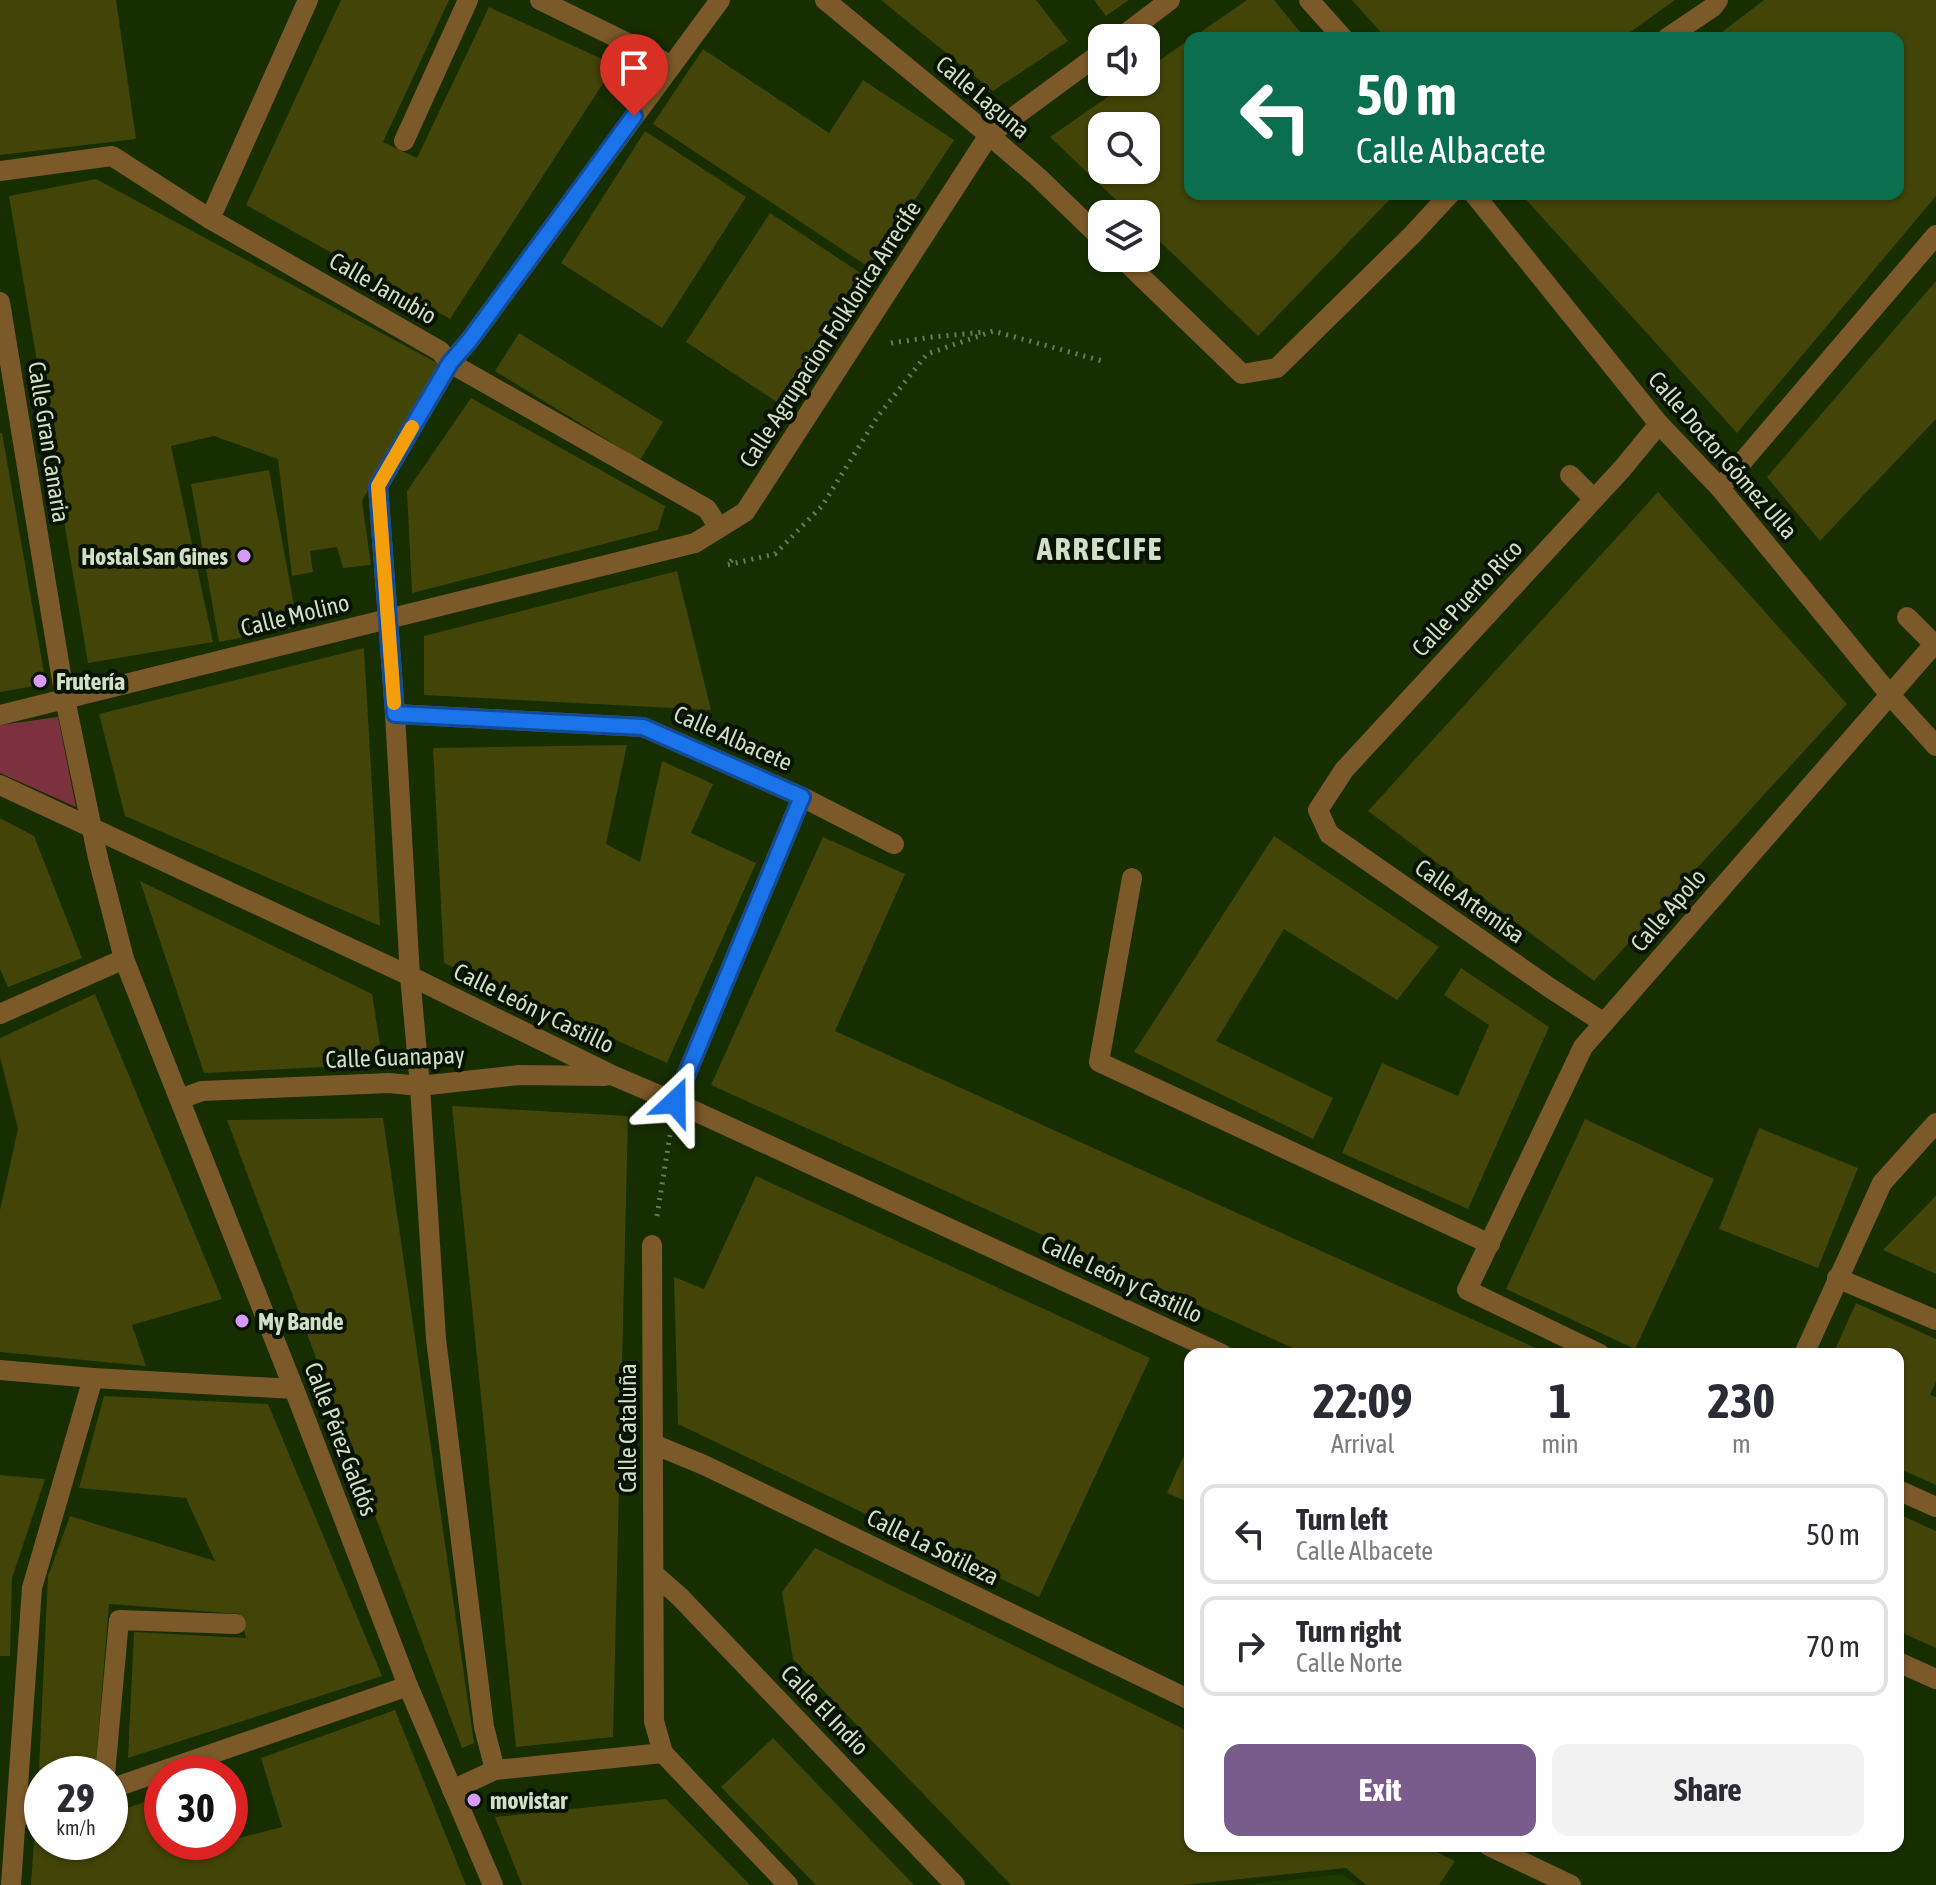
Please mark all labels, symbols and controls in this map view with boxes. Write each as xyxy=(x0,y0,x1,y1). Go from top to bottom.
map controls xyxy=(1088,24,1160,272)
button: sound xyxy=(1088,24,1160,96)
pin xyxy=(600,34,668,116)
icon: arrive xyxy=(612,46,656,90)
street label: Calle Laguna xyxy=(931,50,1035,144)
text: 50 m xyxy=(1356,63,1457,127)
icon: left xyxy=(1224,64,1328,168)
button: search xyxy=(1088,112,1160,184)
text: Calle Albacete xyxy=(1356,129,1546,171)
street label: Calle Agrupacion Folklorica Arrecife xyxy=(734,196,926,472)
button: layers xyxy=(1088,200,1160,272)
street label: Calle Janubio xyxy=(325,247,441,329)
street label: Calle Gran Canaria xyxy=(23,360,75,524)
street label: Calle Doctor Gómez Ulla xyxy=(1643,366,1803,544)
district label: ARRECIFE xyxy=(1036,530,1163,567)
street label: Calle Puerto Rico xyxy=(1406,534,1528,662)
place label: Hostal San Gines xyxy=(81,543,229,570)
marker: Hostal San Gines xyxy=(235,547,253,565)
street label: Calle Molino xyxy=(238,588,352,642)
place label: Frutería xyxy=(56,668,125,695)
marker: Frutería xyxy=(31,672,49,690)
street label: Calle Albacete xyxy=(670,700,796,776)
street label: Calle Artemisa xyxy=(1410,853,1530,949)
street label: Calle Apolo xyxy=(1625,863,1711,957)
street label: Calle León y Castillo xyxy=(450,958,618,1058)
street label: Calle Guanapay xyxy=(325,1041,465,1073)
position arrow xyxy=(633,1060,717,1144)
street label: Calle León y Castillo xyxy=(1037,1230,1207,1328)
place label: My Bande xyxy=(258,1308,344,1335)
marker: My Bande xyxy=(233,1312,251,1330)
street label: Calle Pérez Galdós xyxy=(299,1359,383,1519)
street label: Calle Cataluña xyxy=(614,1363,641,1493)
text: 22:09 xyxy=(1313,1373,1413,1428)
text: 1 xyxy=(1549,1373,1571,1428)
text: 230 xyxy=(1708,1373,1775,1428)
text: Arrival xyxy=(1331,1429,1394,1459)
text: min xyxy=(1541,1429,1579,1459)
text: m xyxy=(1732,1429,1751,1459)
text: Turn left xyxy=(1296,1502,1388,1536)
street label: Calle La Sotileza xyxy=(863,1504,1003,1590)
icon: left xyxy=(1228,1512,1272,1556)
text: 50 m xyxy=(1806,1517,1860,1551)
text: Calle Albacete xyxy=(1296,1536,1433,1566)
text: Turn right xyxy=(1296,1614,1402,1648)
icon: right xyxy=(1228,1624,1272,1668)
text: 70 m xyxy=(1806,1629,1860,1663)
text: Calle Norte xyxy=(1296,1648,1403,1678)
street label: Calle El Indio xyxy=(776,1659,874,1761)
button: Exit xyxy=(1224,1744,1536,1836)
button: Share xyxy=(1552,1744,1864,1836)
speed limit sign: 30 xyxy=(144,1756,248,1860)
text: 29 xyxy=(57,1775,95,1820)
place label: movistar xyxy=(490,1787,568,1814)
marker: movistar xyxy=(465,1791,483,1809)
text: km/h xyxy=(56,1816,96,1839)

